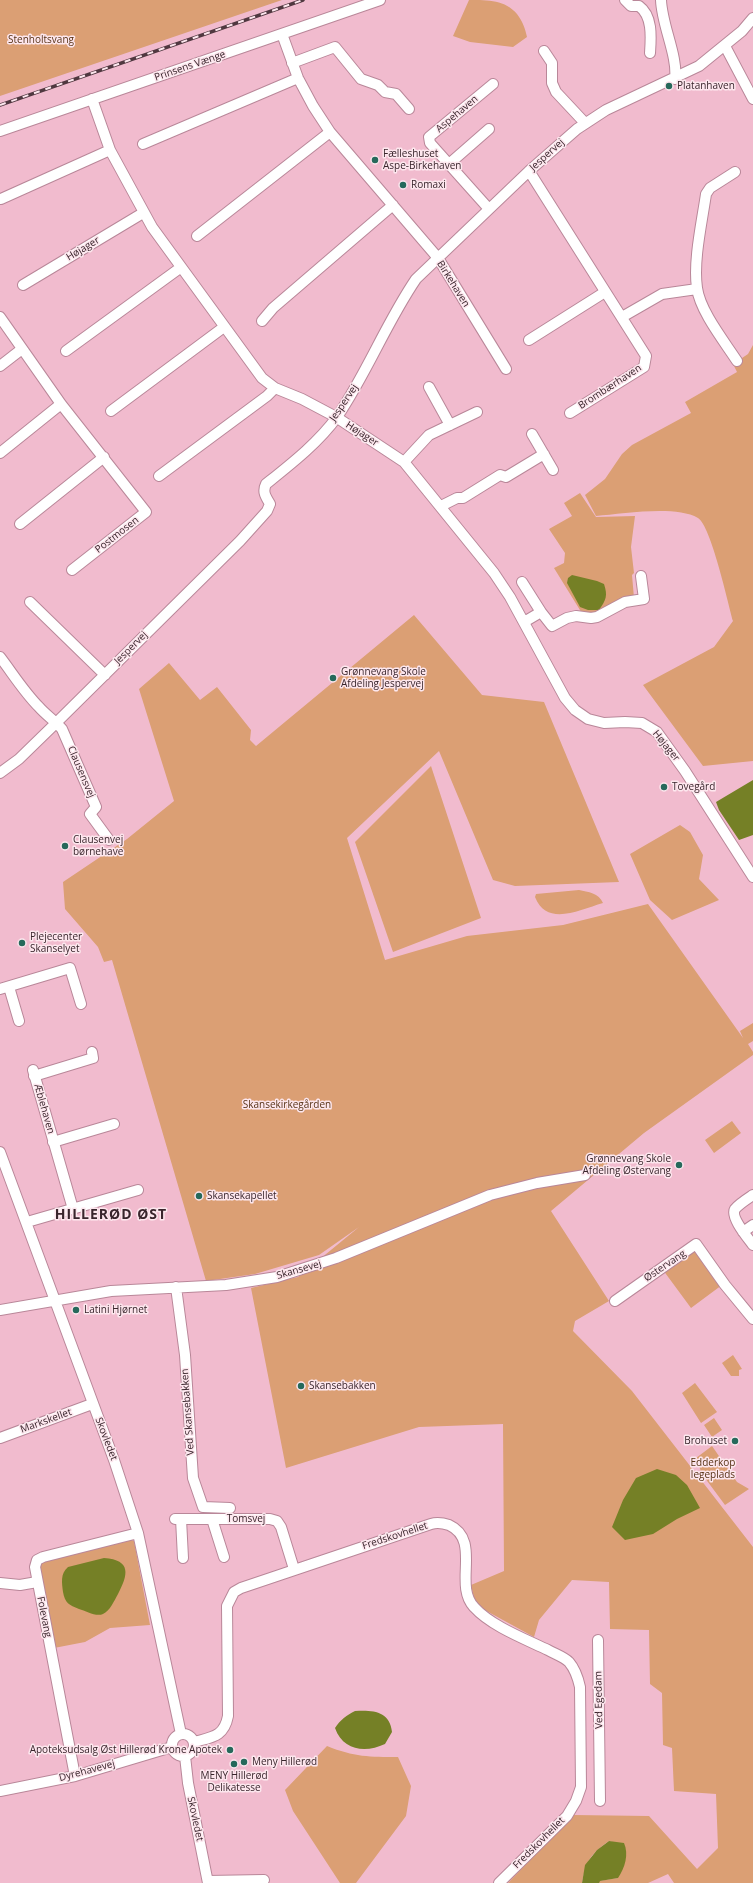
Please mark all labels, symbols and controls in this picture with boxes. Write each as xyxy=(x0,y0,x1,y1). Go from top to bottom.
park label: Stenholtsvang xyxy=(8,34,74,46)
street label: Prinsens Vænge xyxy=(153,48,227,84)
place label: Platanhaven xyxy=(677,80,735,92)
marker: Platanhaven xyxy=(664,81,674,91)
street label: Aspehaven xyxy=(434,93,480,135)
street label: Jespervej xyxy=(527,136,567,174)
place label: Fælleshuset Aspe-Birkehaven xyxy=(383,148,461,172)
marker: Fælleshuset Aspe-Birkehaven xyxy=(370,155,380,165)
place label: Romaxi xyxy=(411,179,446,191)
marker: Romaxi xyxy=(398,180,408,190)
street label: Højager xyxy=(64,234,102,264)
street label: Birkehaven xyxy=(434,259,472,309)
street label: Brombærhaven xyxy=(576,362,644,412)
street label: Jespervej xyxy=(327,382,361,424)
street label: Højager xyxy=(343,419,381,449)
street label: Postmosen xyxy=(93,514,141,556)
street label: Jespervej xyxy=(112,629,150,667)
place label: Grønnevang Skole Afdeling Jespervej xyxy=(341,666,426,690)
marker: Grønnevang Skole Afdeling Jespervej xyxy=(328,673,338,683)
street label: Højager xyxy=(650,728,682,764)
street label: Clausensvej xyxy=(65,744,97,800)
place label: Tovegård xyxy=(672,781,715,793)
marker: Tovegård xyxy=(659,782,669,792)
place label: Clausenvej børnehave xyxy=(73,834,123,858)
marker: Clausenvej børnehave xyxy=(60,841,70,851)
place label: Plejecenter Skanselyet xyxy=(30,931,82,954)
marker: Plejecenter Skanselyet xyxy=(17,938,27,948)
street label: Æblehaven xyxy=(31,1083,57,1135)
park label: Skansekirkegården xyxy=(243,1099,331,1111)
place label: Grønnevang Skole Afdeling Østervang xyxy=(582,1153,671,1176)
marker: Grønnevang Skole Afdeling Østervang xyxy=(674,1160,684,1170)
place label: Skansekapellet xyxy=(207,1190,277,1202)
marker: Skansekapellet xyxy=(194,1191,204,1201)
district label: HILLERØD ØST xyxy=(55,1207,167,1223)
street label: Østervang xyxy=(642,1248,688,1284)
street label: Skansevej xyxy=(275,1258,323,1282)
place label: Latini Hjørnet xyxy=(84,1304,147,1316)
marker: Latini Hjørnet xyxy=(71,1305,81,1315)
street label: Ved Skansebakken xyxy=(179,1368,197,1456)
place label: Skansebakken xyxy=(309,1380,376,1392)
marker: Skansebakken xyxy=(296,1381,306,1391)
street label: Markskellet xyxy=(19,1406,73,1436)
street label: Skovledet xyxy=(92,1416,120,1462)
place label: Brohuset xyxy=(684,1435,727,1447)
marker: Brohuset xyxy=(730,1436,740,1446)
park label: Edderkop legeplads xyxy=(691,1457,735,1480)
street label: Tomsvej xyxy=(227,1513,265,1525)
street label: Fredskovhellet xyxy=(361,1520,429,1552)
street label: Folevang xyxy=(34,1596,54,1638)
street label: Ved Egedam xyxy=(592,1671,606,1729)
place label: Apoteksudsalg Øst Hillerød Krone Apotek xyxy=(30,1744,222,1756)
marker: Apoteksudsalg Øst Hillerød Krone Apotek xyxy=(225,1745,235,1755)
place label: Meny Hillerød xyxy=(252,1756,317,1768)
marker: Meny Hillerød xyxy=(239,1757,249,1767)
street label: Dyrehavevej xyxy=(58,1758,116,1784)
marker: MENY Hillerød Delikatesse xyxy=(229,1759,239,1769)
place label: MENY Hillerød Delikatesse xyxy=(200,1770,268,1794)
street label: Skovledet xyxy=(184,1796,206,1842)
street label: Fredskovhellet xyxy=(511,1815,567,1871)

